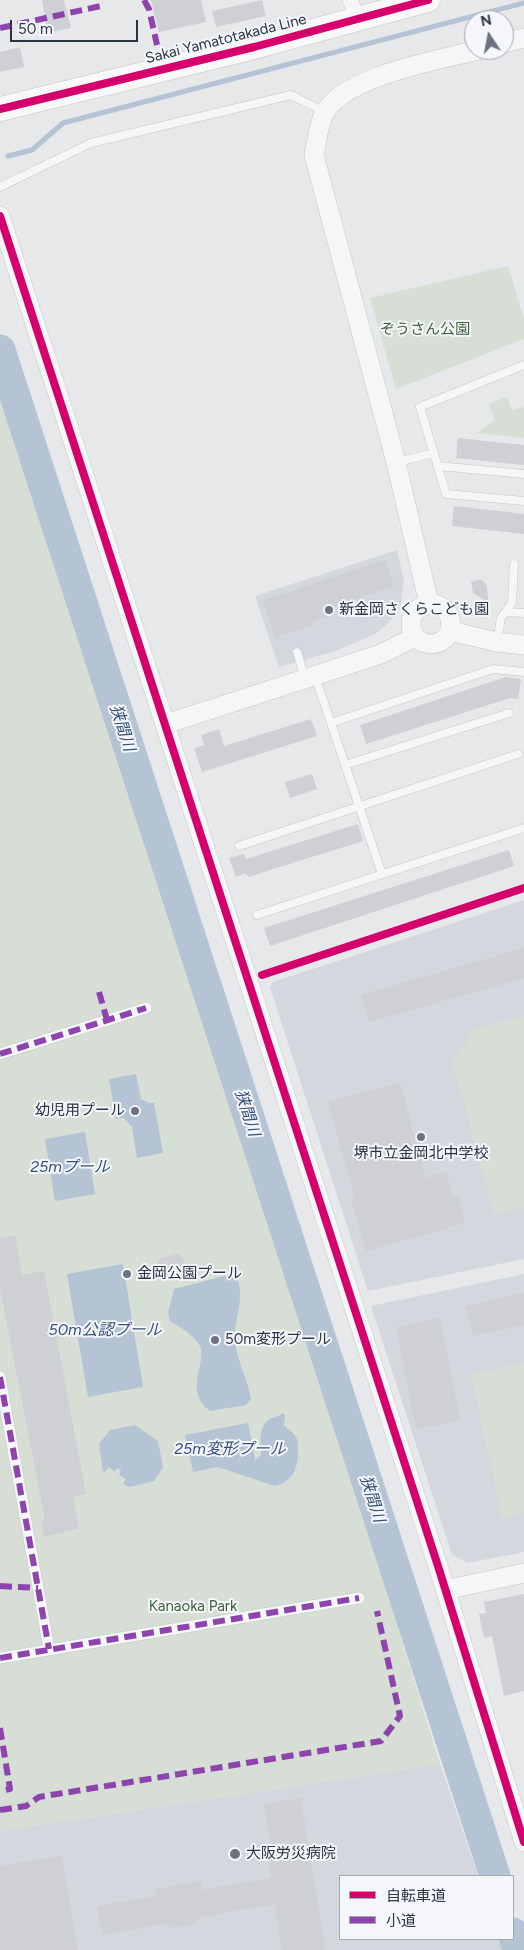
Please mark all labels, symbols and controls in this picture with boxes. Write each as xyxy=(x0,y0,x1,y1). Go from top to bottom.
scale bar xyxy=(12,10,140,42)
street label: Sakai Yamatotakada Line xyxy=(144,10,308,68)
north arrow xyxy=(464,10,514,60)
text: N xyxy=(479,11,493,30)
text: 50 m xyxy=(18,20,53,38)
park label: ぞうさん公園 xyxy=(380,321,470,339)
place label: 新金岡さくらこども園 xyxy=(339,601,489,619)
marker: 新金岡さくらこども園 xyxy=(323,604,335,616)
water label: 狭間川 xyxy=(105,702,139,754)
water label: 狭間川 xyxy=(230,1087,264,1139)
place label: 幼児用プール xyxy=(35,1102,125,1120)
marker: 幼児用プール xyxy=(129,1105,141,1117)
marker: 堺市立金岡北中学校 xyxy=(415,1131,427,1143)
place label: 堺市立金岡北中学校 xyxy=(354,1145,488,1163)
water label: 25mプール xyxy=(30,1157,110,1177)
place label: 金岡公園プール xyxy=(137,1265,242,1283)
marker: 金岡公園プール xyxy=(121,1268,133,1280)
water label: 50m公認プール xyxy=(48,1320,162,1340)
place label: 50m変形プール xyxy=(225,1331,331,1349)
marker: 50m変形プール xyxy=(209,1334,221,1346)
water label: 25m変形プール xyxy=(174,1439,286,1459)
water label: 狭間川 xyxy=(355,1473,389,1525)
park label: Kanaoka Park xyxy=(149,1598,237,1616)
place label: 大阪労災病院 xyxy=(246,1845,336,1863)
marker: 大阪労災病院 xyxy=(228,1847,242,1861)
legend xyxy=(339,1875,514,1940)
text: 自転車道 xyxy=(386,1887,446,1905)
text: 小道 xyxy=(386,1912,416,1930)

